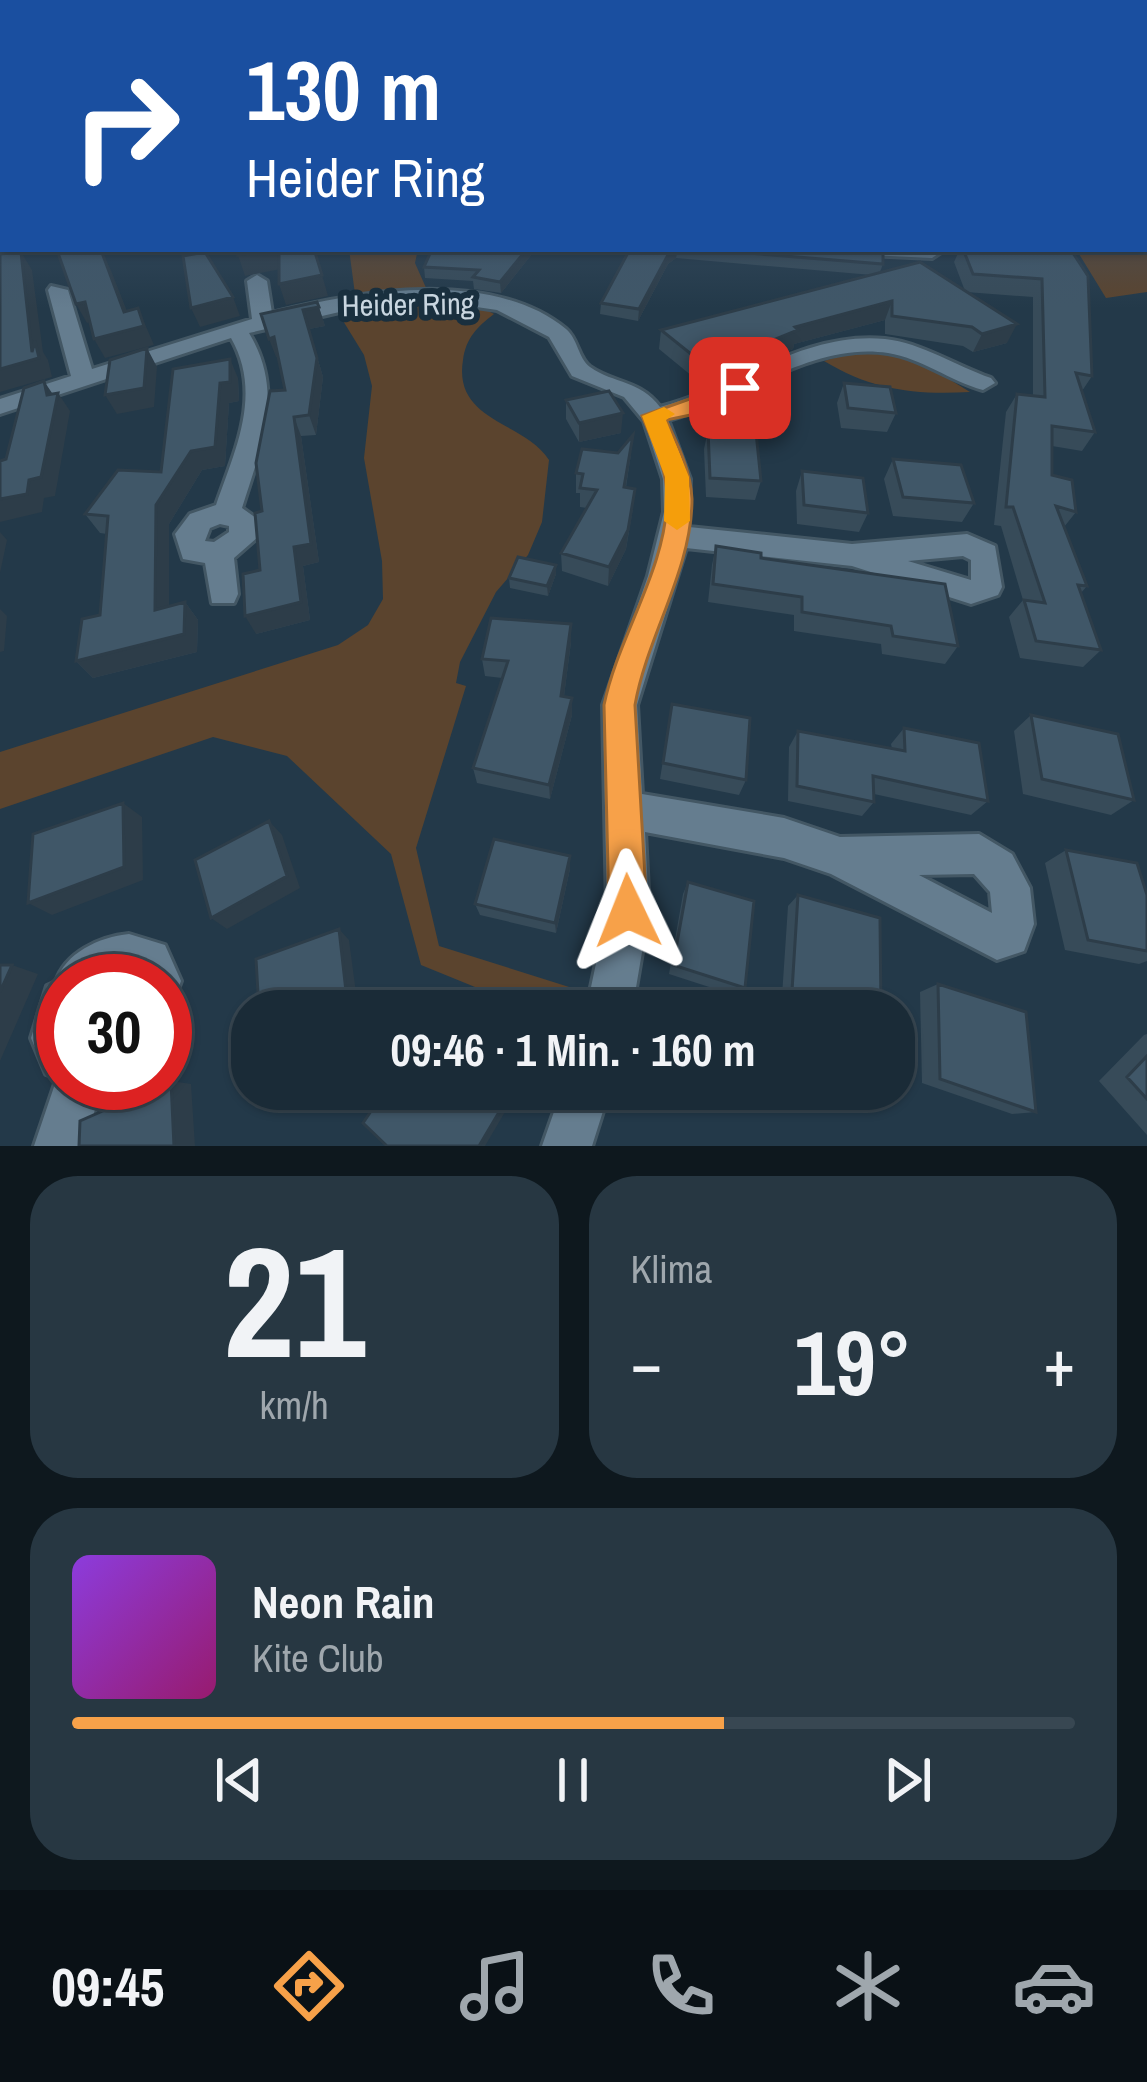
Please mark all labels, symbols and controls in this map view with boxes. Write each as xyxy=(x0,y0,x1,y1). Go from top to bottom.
text: 130 m xyxy=(246,33,441,146)
icon: right xyxy=(48,48,204,204)
text: Heider Ring xyxy=(246,141,485,214)
street label: Heider Ring xyxy=(341,283,475,325)
pin xyxy=(689,337,791,439)
icon: arrive xyxy=(707,355,773,421)
position arrow xyxy=(565,848,691,974)
speed limit sign: 30 xyxy=(36,954,192,1110)
text: 09:46 · 1 Min. · 160 m xyxy=(390,1019,756,1080)
text: 21 xyxy=(223,1196,365,1406)
text: Klima xyxy=(631,1243,712,1295)
text: 19° xyxy=(794,1302,912,1423)
text: − xyxy=(631,1318,662,1407)
text: + xyxy=(1043,1318,1075,1407)
text: km/h xyxy=(260,1379,329,1431)
text: Neon Rain xyxy=(252,1571,434,1632)
text: Kite Club xyxy=(252,1632,384,1684)
icon: previous xyxy=(206,1747,272,1813)
icon: pause xyxy=(540,1747,606,1813)
icon: next xyxy=(875,1747,941,1813)
icon: directions xyxy=(267,1944,351,2028)
icon: music xyxy=(453,1944,537,2028)
icon: phone xyxy=(639,1944,723,2028)
icon: climate xyxy=(826,1944,910,2028)
icon: car xyxy=(1012,1944,1096,2028)
text: 09:45 xyxy=(51,1950,164,2023)

